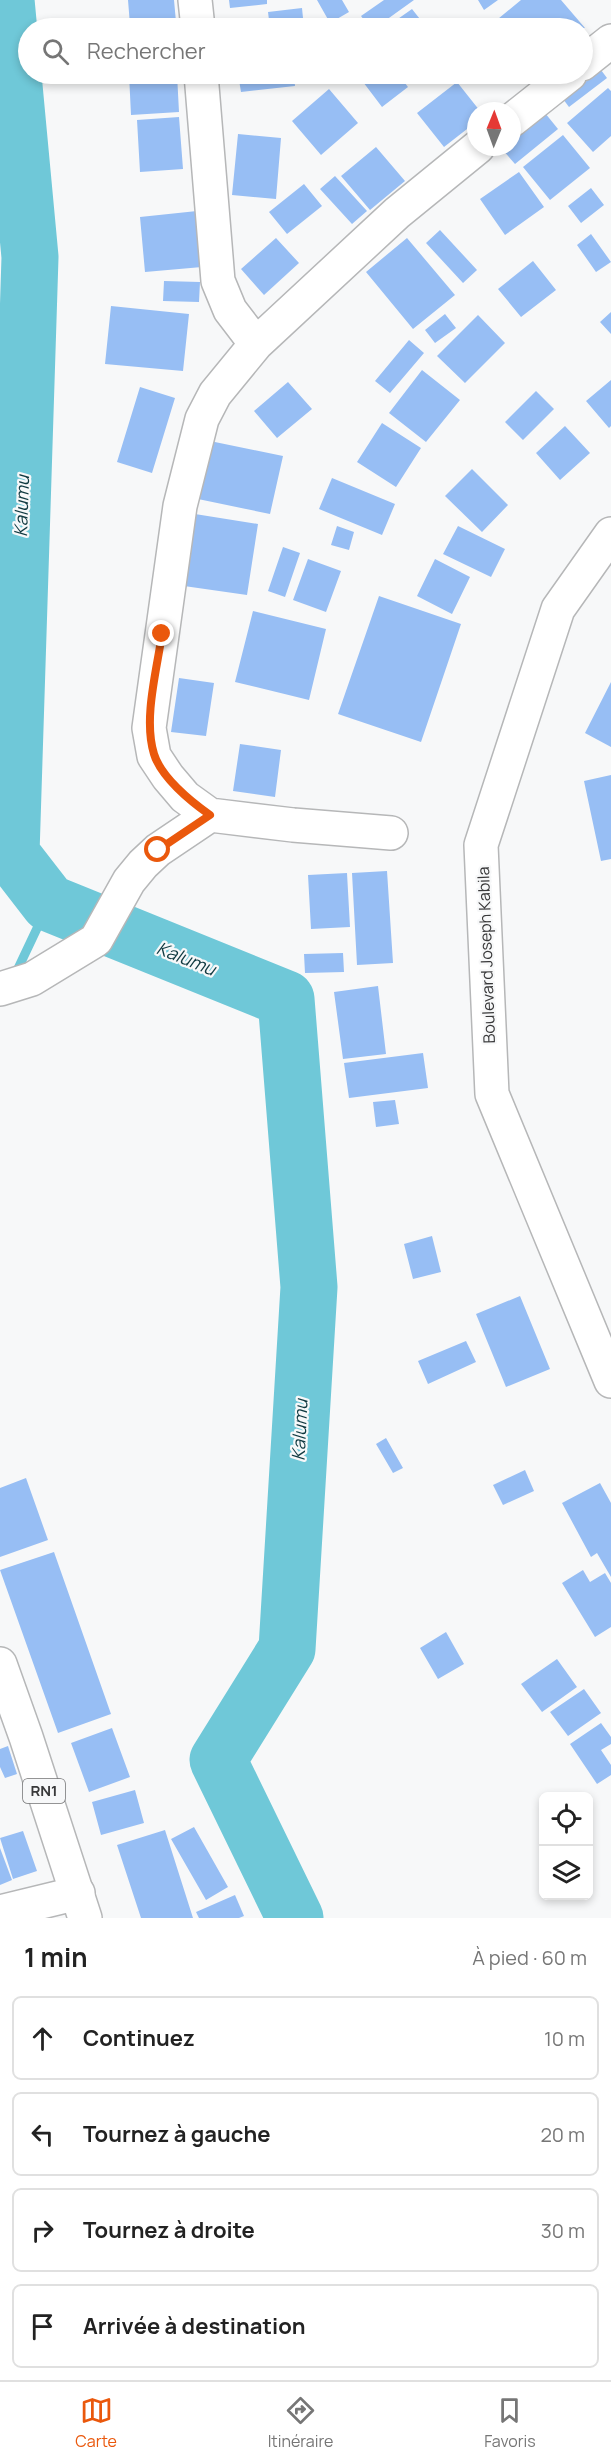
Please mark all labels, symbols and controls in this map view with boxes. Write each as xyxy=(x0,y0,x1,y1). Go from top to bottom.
search box xyxy=(18,18,593,84)
icon: search xyxy=(39,35,72,68)
text: Rechercher xyxy=(87,36,206,66)
north arrow xyxy=(467,102,521,156)
water label: Kalumu xyxy=(8,473,34,537)
route end xyxy=(148,620,174,646)
route start xyxy=(144,836,170,862)
street label: Boulevard Joseph Kabila xyxy=(472,866,500,1044)
water label: Kalumu xyxy=(153,935,221,981)
water label: Kalumu xyxy=(285,1397,313,1461)
road number: RN1 xyxy=(23,1779,65,1803)
map controls xyxy=(539,1792,593,1900)
button: locate xyxy=(539,1792,593,1846)
button: layers xyxy=(539,1846,593,1900)
text: 1 min xyxy=(24,1939,88,1975)
text: À pied · 60 m xyxy=(472,1944,587,1971)
icon: ahead xyxy=(26,2022,59,2055)
text: Continuez xyxy=(83,2023,195,2053)
text: 10 m xyxy=(544,2025,585,2052)
icon: left xyxy=(26,2118,59,2151)
text: Tournez à gauche xyxy=(83,2119,270,2149)
text: 20 m xyxy=(540,2121,585,2148)
icon: right xyxy=(26,2214,59,2247)
text: Tournez à droite xyxy=(83,2215,255,2245)
text: 30 m xyxy=(541,2217,585,2244)
icon: arrive xyxy=(26,2310,59,2343)
text: Arrivée à destination xyxy=(83,2311,306,2341)
tab: Carte xyxy=(75,2394,117,2452)
tab: Itinéraire xyxy=(268,2394,333,2452)
tab: Favoris xyxy=(484,2394,536,2452)

